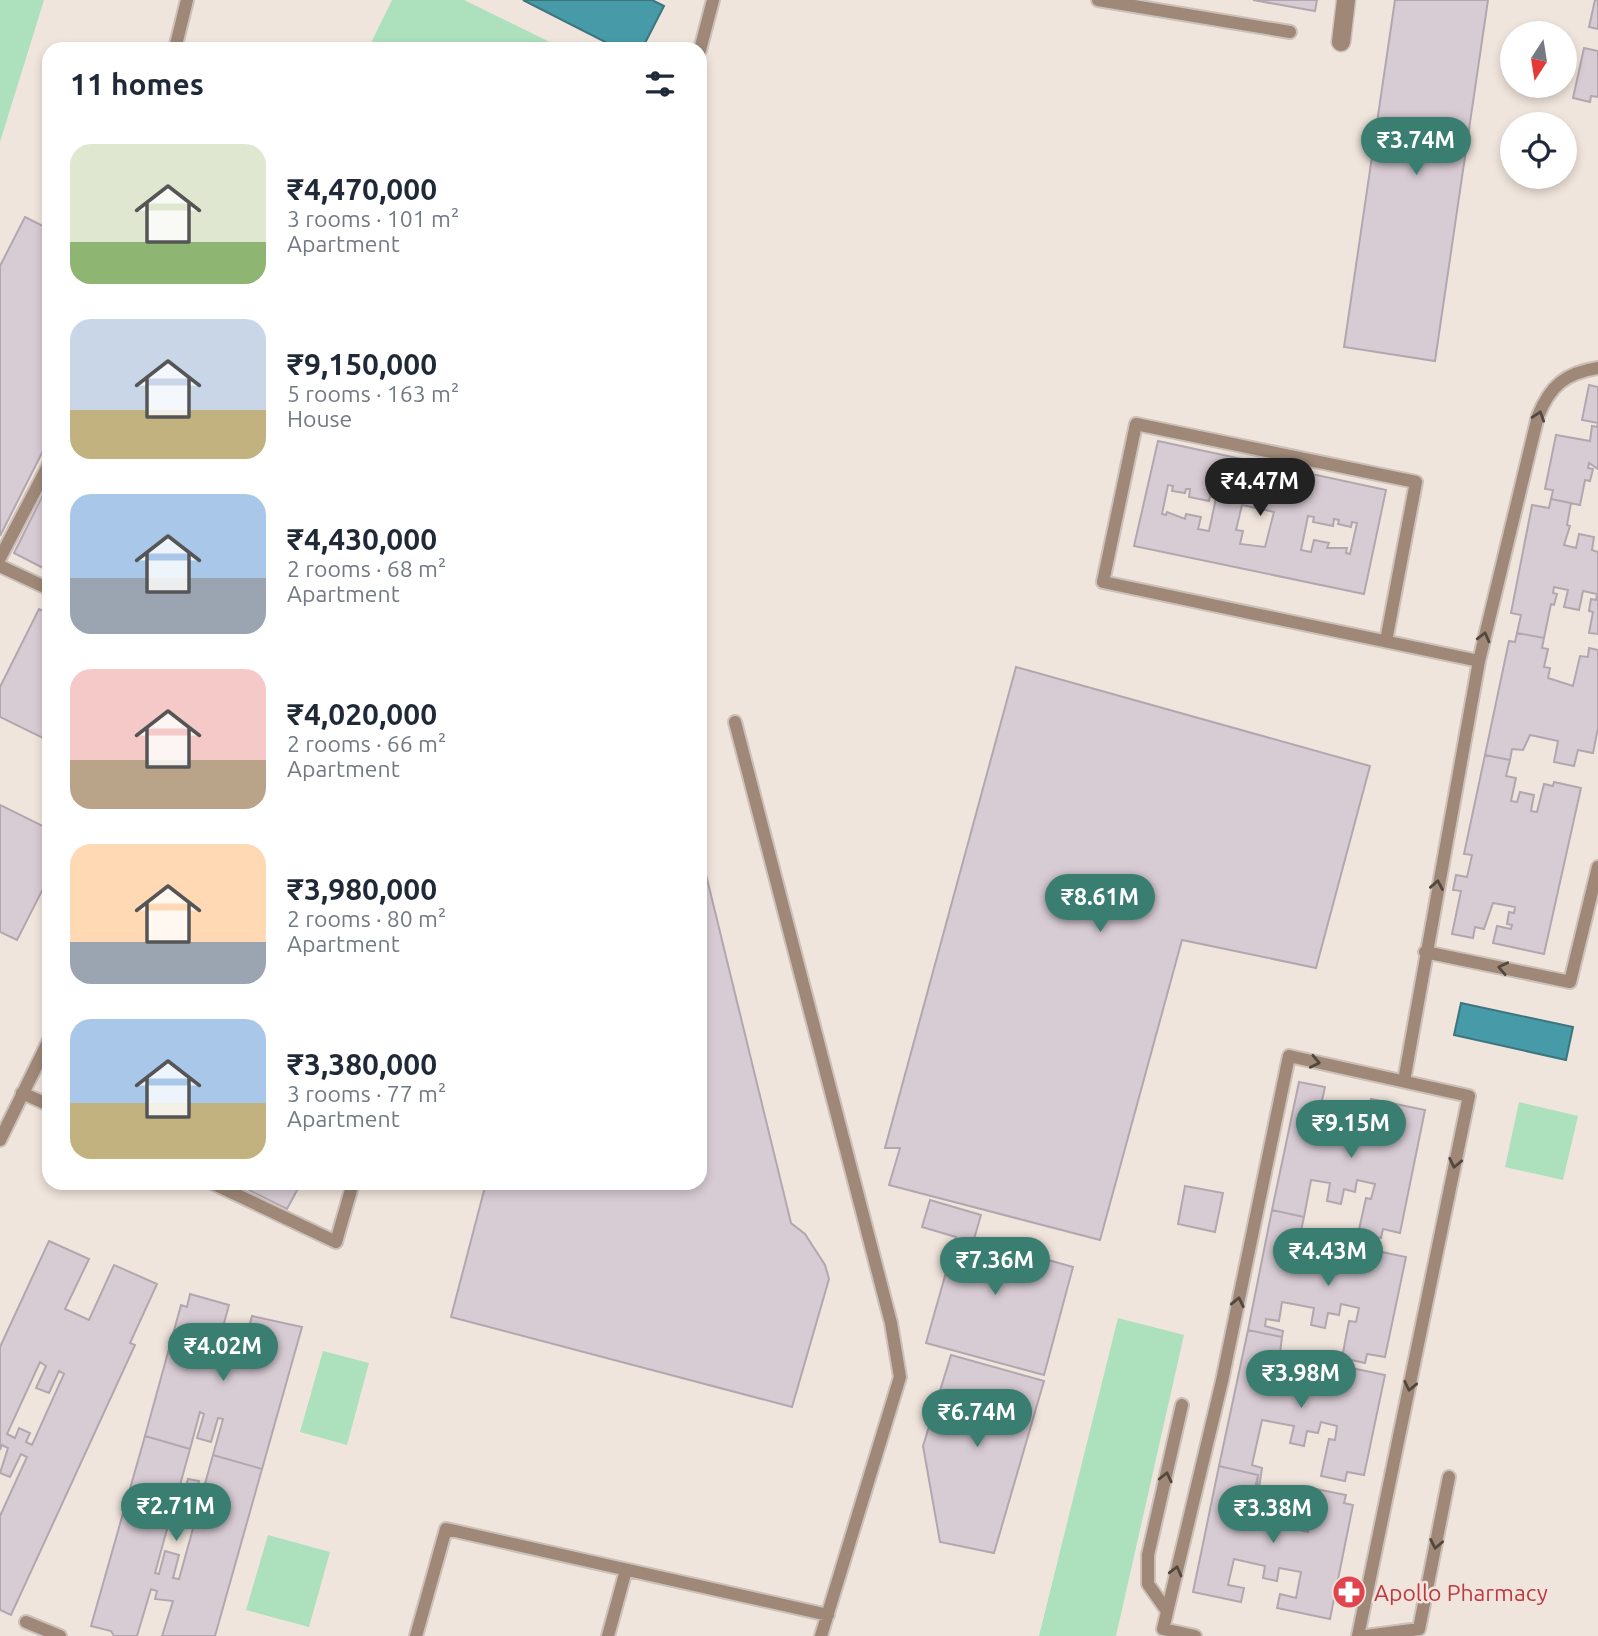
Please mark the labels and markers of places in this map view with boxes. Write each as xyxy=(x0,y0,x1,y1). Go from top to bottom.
pin: ₹3.74M xyxy=(1359,118,1473,177)
pin: ₹4.47M xyxy=(1203,458,1317,518)
pin: ₹8.61M xyxy=(1043,874,1157,934)
pin: ₹9.15M xyxy=(1294,1100,1408,1160)
pin: ₹4.43M xyxy=(1271,1228,1385,1288)
pin: ₹7.36M xyxy=(938,1238,1052,1297)
pin: ₹4.02M xyxy=(166,1324,280,1383)
pin: ₹3.98M xyxy=(1244,1350,1358,1410)
pin: ₹6.74M xyxy=(920,1390,1034,1449)
pin: ₹2.71M xyxy=(119,1484,233,1543)
pin: ₹3.38M xyxy=(1216,1486,1330,1545)
pharmacy icon: Apollo Pharmacy xyxy=(1330,1573,1368,1611)
place label: Apollo Pharmacy xyxy=(1374,1580,1548,1605)

